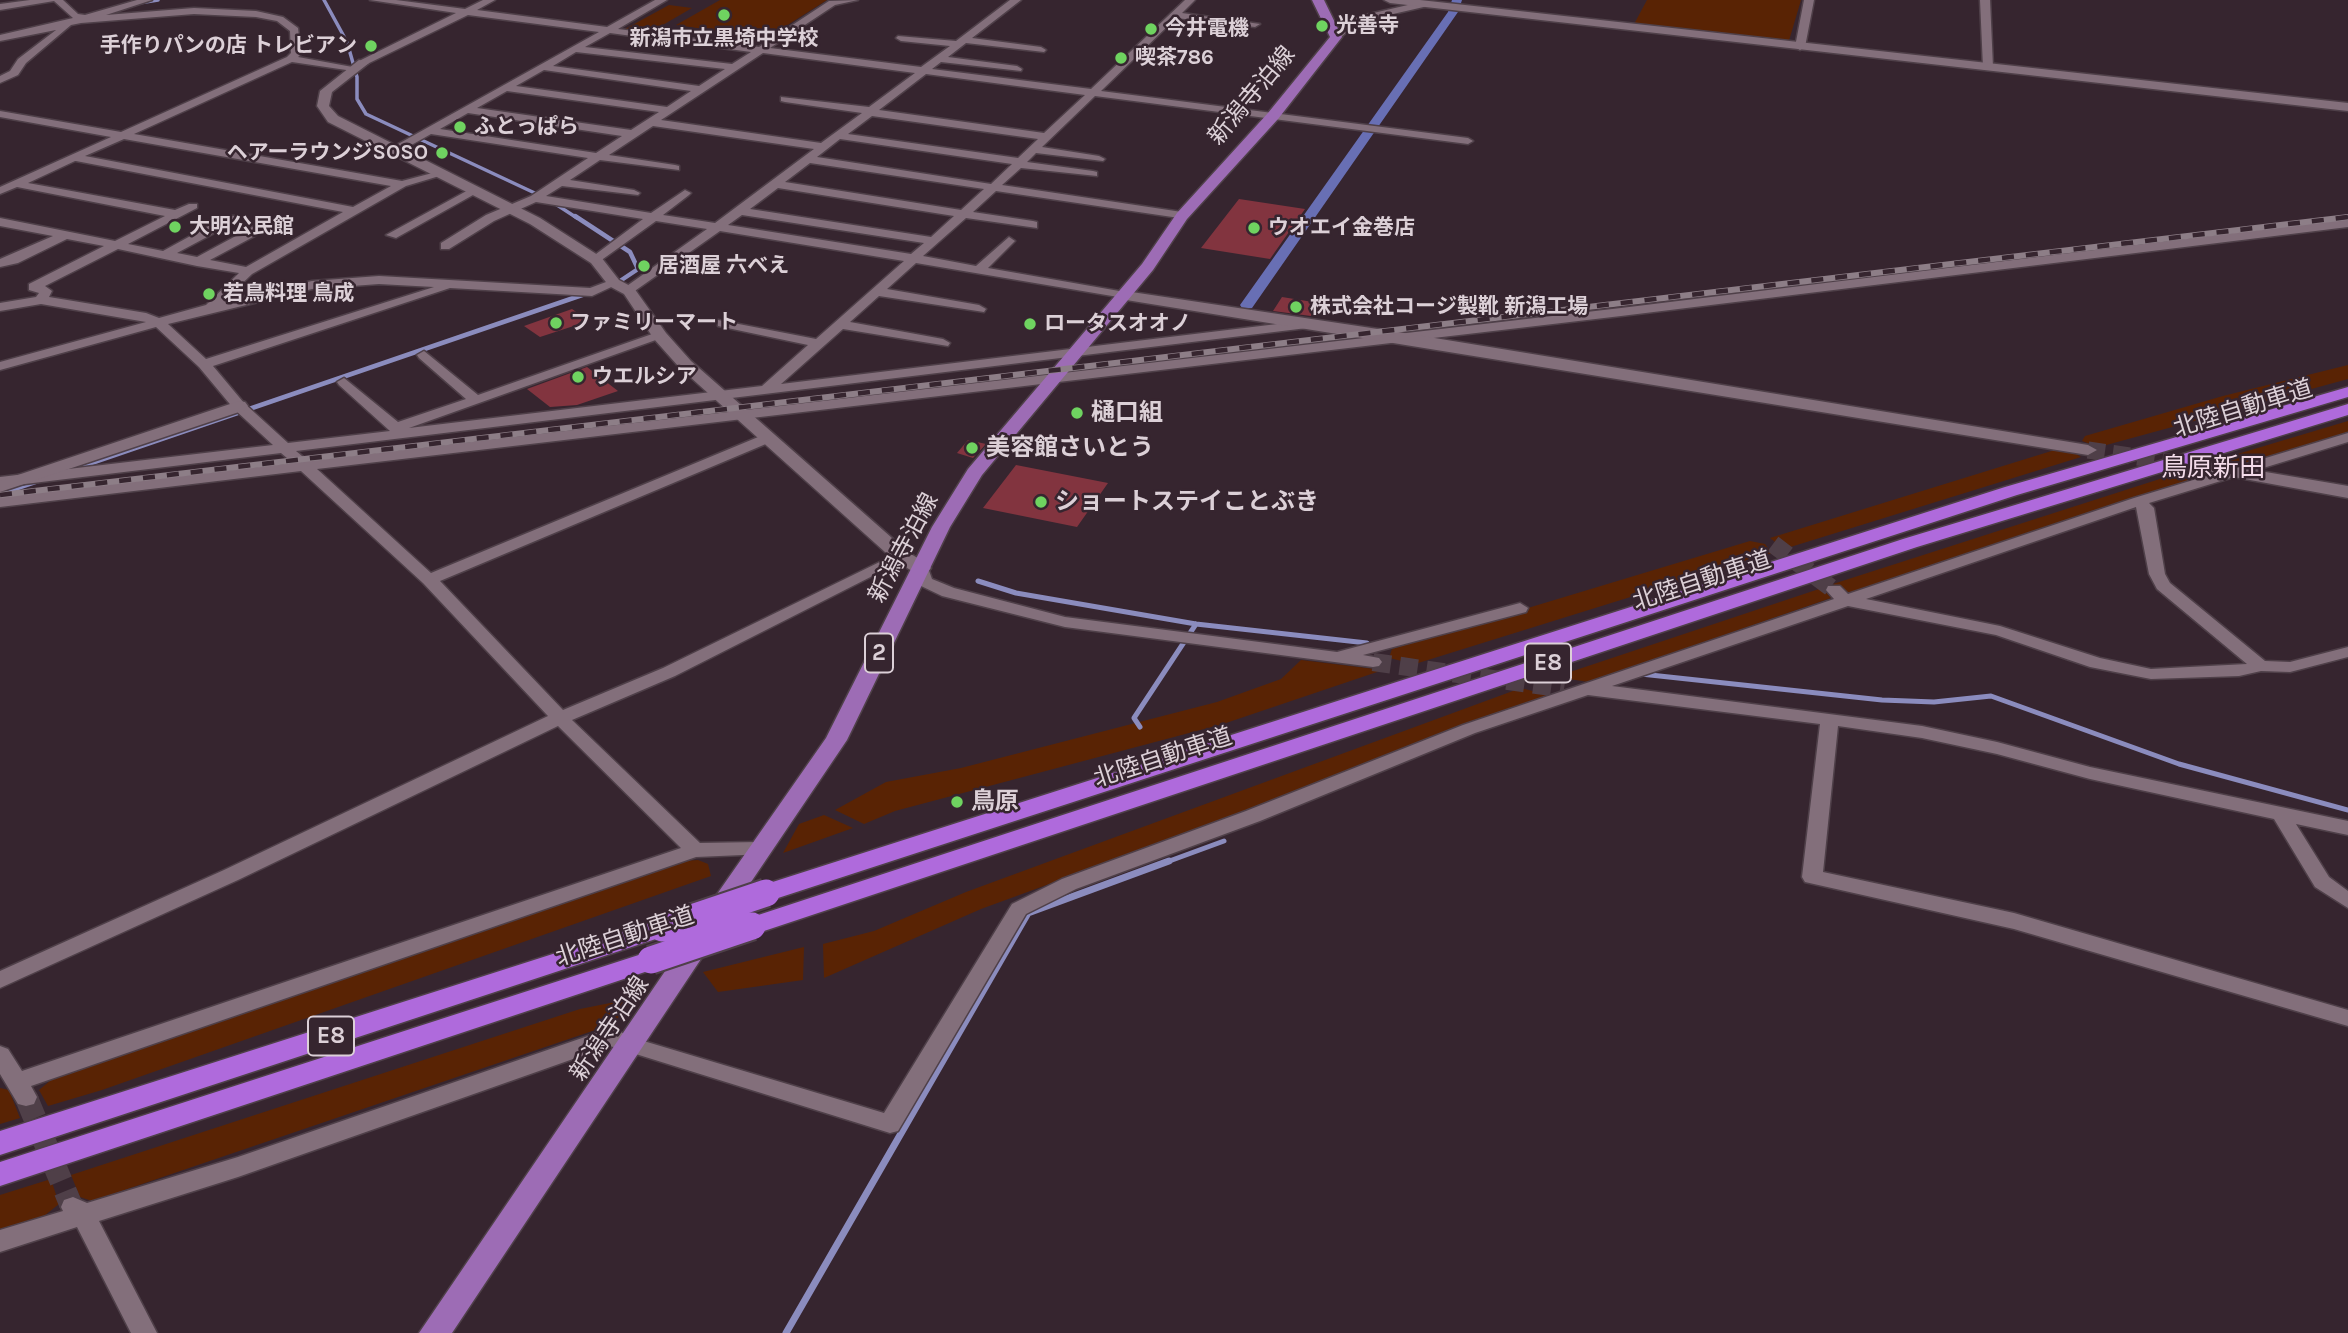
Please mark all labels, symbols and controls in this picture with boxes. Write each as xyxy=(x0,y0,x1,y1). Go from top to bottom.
marker: 新潟市立黒埼中学校 xyxy=(716,7,732,23)
place label: 光善寺 xyxy=(1336,13,1399,39)
place label: 今井電機 xyxy=(1165,16,1249,42)
marker: 光善寺 xyxy=(1314,18,1330,34)
marker: 今井電機 xyxy=(1143,21,1159,37)
place label: 新潟市立黒埼中学校 xyxy=(630,26,818,52)
place label: 手作りパンの店 トレビアン xyxy=(100,33,357,59)
marker: 手作りパンの店 トレビアン xyxy=(363,38,379,54)
street label: 新潟寺泊線 xyxy=(1202,41,1302,151)
place label: 喫茶786 xyxy=(1135,45,1214,71)
marker: 喫茶786 xyxy=(1113,50,1129,66)
place label: ふとっぱら xyxy=(474,114,579,140)
marker: ふとっぱら xyxy=(452,119,468,135)
place label: ヘアーラウンジSOSO xyxy=(227,140,428,166)
marker: ヘアーラウンジSOSO xyxy=(434,145,450,161)
place label: 大明公民館 xyxy=(189,214,294,240)
place label: ウオエイ金巻店 xyxy=(1268,215,1415,241)
marker: 大明公民館 xyxy=(167,219,183,235)
marker: ウオエイ金巻店 xyxy=(1246,220,1262,236)
place label: 居酒屋 六べえ xyxy=(658,253,789,279)
marker: 居酒屋 六べえ xyxy=(636,258,652,274)
place label: 若鳥料理 鳥成 xyxy=(223,281,354,307)
marker: 若鳥料理 鳥成 xyxy=(201,286,217,302)
place label: 株式会社コージ製靴 新潟工場 xyxy=(1310,294,1588,320)
marker: 株式会社コージ製靴 新潟工場 xyxy=(1288,299,1304,315)
place label: ファミリーマート xyxy=(570,310,738,336)
place label: ロータスオオノ xyxy=(1044,311,1191,337)
marker: ファミリーマート xyxy=(548,315,564,331)
marker: ロータスオオノ xyxy=(1022,316,1038,332)
place label: ウエルシア xyxy=(592,364,697,390)
marker: ウエルシア xyxy=(570,369,586,385)
street label: 北陸自動車道 xyxy=(2170,374,2316,444)
place label: 樋口組 xyxy=(1091,399,1163,427)
marker: 樋口組 xyxy=(1069,405,1085,421)
place label: 美容館さいとう xyxy=(986,434,1154,462)
marker: 美容館さいとう xyxy=(964,440,980,456)
district label: 鳥原新田 xyxy=(2161,453,2265,485)
street label: 新潟寺泊線 xyxy=(863,488,945,608)
place label: ショートステイことぶき xyxy=(1055,488,1319,516)
marker: ショートステイことぶき xyxy=(1033,494,1049,510)
street label: 北陸自動車道 xyxy=(1629,545,1775,617)
road number: 2 xyxy=(865,634,893,673)
road number: E8 xyxy=(1525,643,1571,682)
street label: 北陸自動車道 xyxy=(1090,722,1236,794)
place label: 鳥原 xyxy=(971,788,1019,816)
marker: 鳥原 xyxy=(949,794,965,810)
street label: 北陸自動車道 xyxy=(552,901,698,973)
street label: 新潟寺泊線 xyxy=(565,971,655,1087)
road number: E8 xyxy=(308,1016,354,1056)

